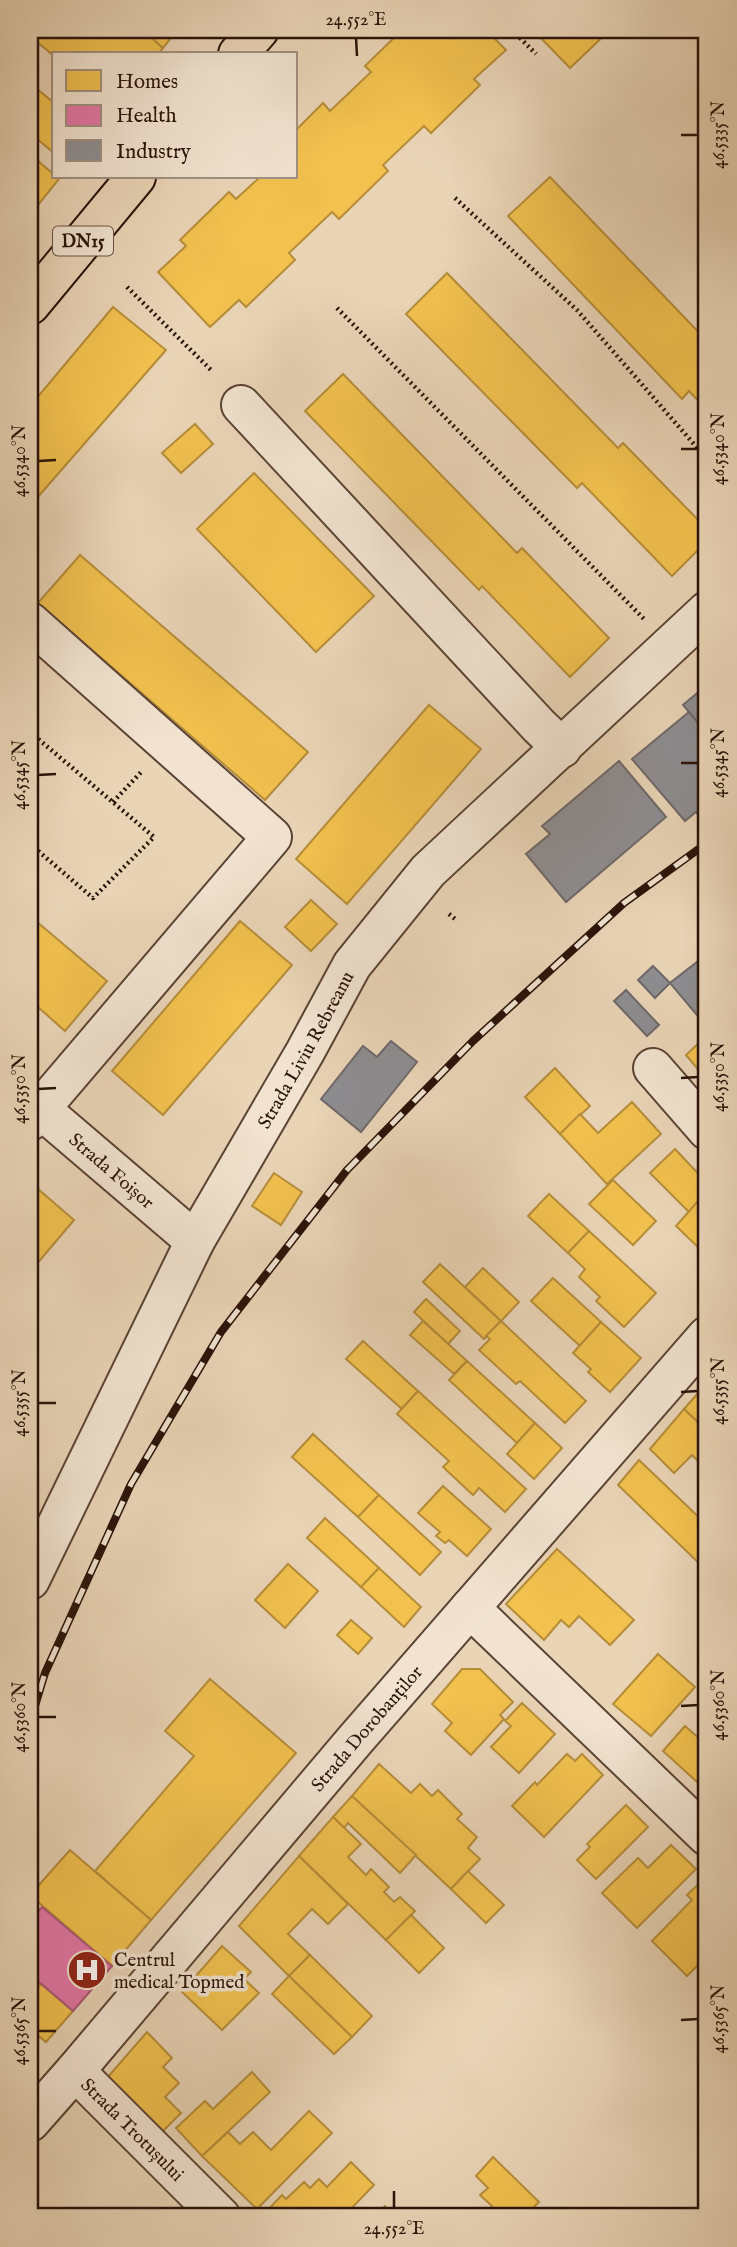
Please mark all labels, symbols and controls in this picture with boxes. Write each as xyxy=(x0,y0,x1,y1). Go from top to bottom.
text: 24.552°E xyxy=(325,9,387,32)
legend xyxy=(52,52,298,178)
text: Homes xyxy=(116,69,178,96)
text: 46.5335°N xyxy=(708,101,731,169)
text: Health xyxy=(116,103,177,130)
text: Industry xyxy=(116,139,192,166)
road number: DN15 xyxy=(53,227,113,256)
text: 46.5340°N xyxy=(708,412,731,485)
text: 46.5340°N xyxy=(9,424,32,497)
text: 46.5345°N xyxy=(708,728,731,798)
text: 46.5345°N xyxy=(9,740,32,810)
street label: Strada Liviu Rebreanu xyxy=(253,967,361,1134)
text: 46.5350°N xyxy=(708,1042,731,1112)
text: 46.5350°N xyxy=(9,1054,32,1124)
street label: Strada Foișor xyxy=(63,1128,159,1215)
text: 46.5355°N xyxy=(708,1357,731,1425)
text: 46.5355°N xyxy=(9,1369,32,1437)
street label: Strada Dorobanților xyxy=(307,1661,429,1797)
text: 46.5360°N xyxy=(708,1669,731,1741)
text: 46.5360°N xyxy=(9,1681,32,1753)
hospital icon: Centrul medical Topmed xyxy=(66,1949,108,1991)
place label: Centrul medical Topmed xyxy=(114,1949,245,1995)
text: 46.5365°N xyxy=(708,1984,731,2053)
text: 46.5365°N xyxy=(9,1996,32,2065)
street label: Strada Trotușului xyxy=(75,2074,188,2187)
text: 24.552°E xyxy=(363,2218,425,2241)

